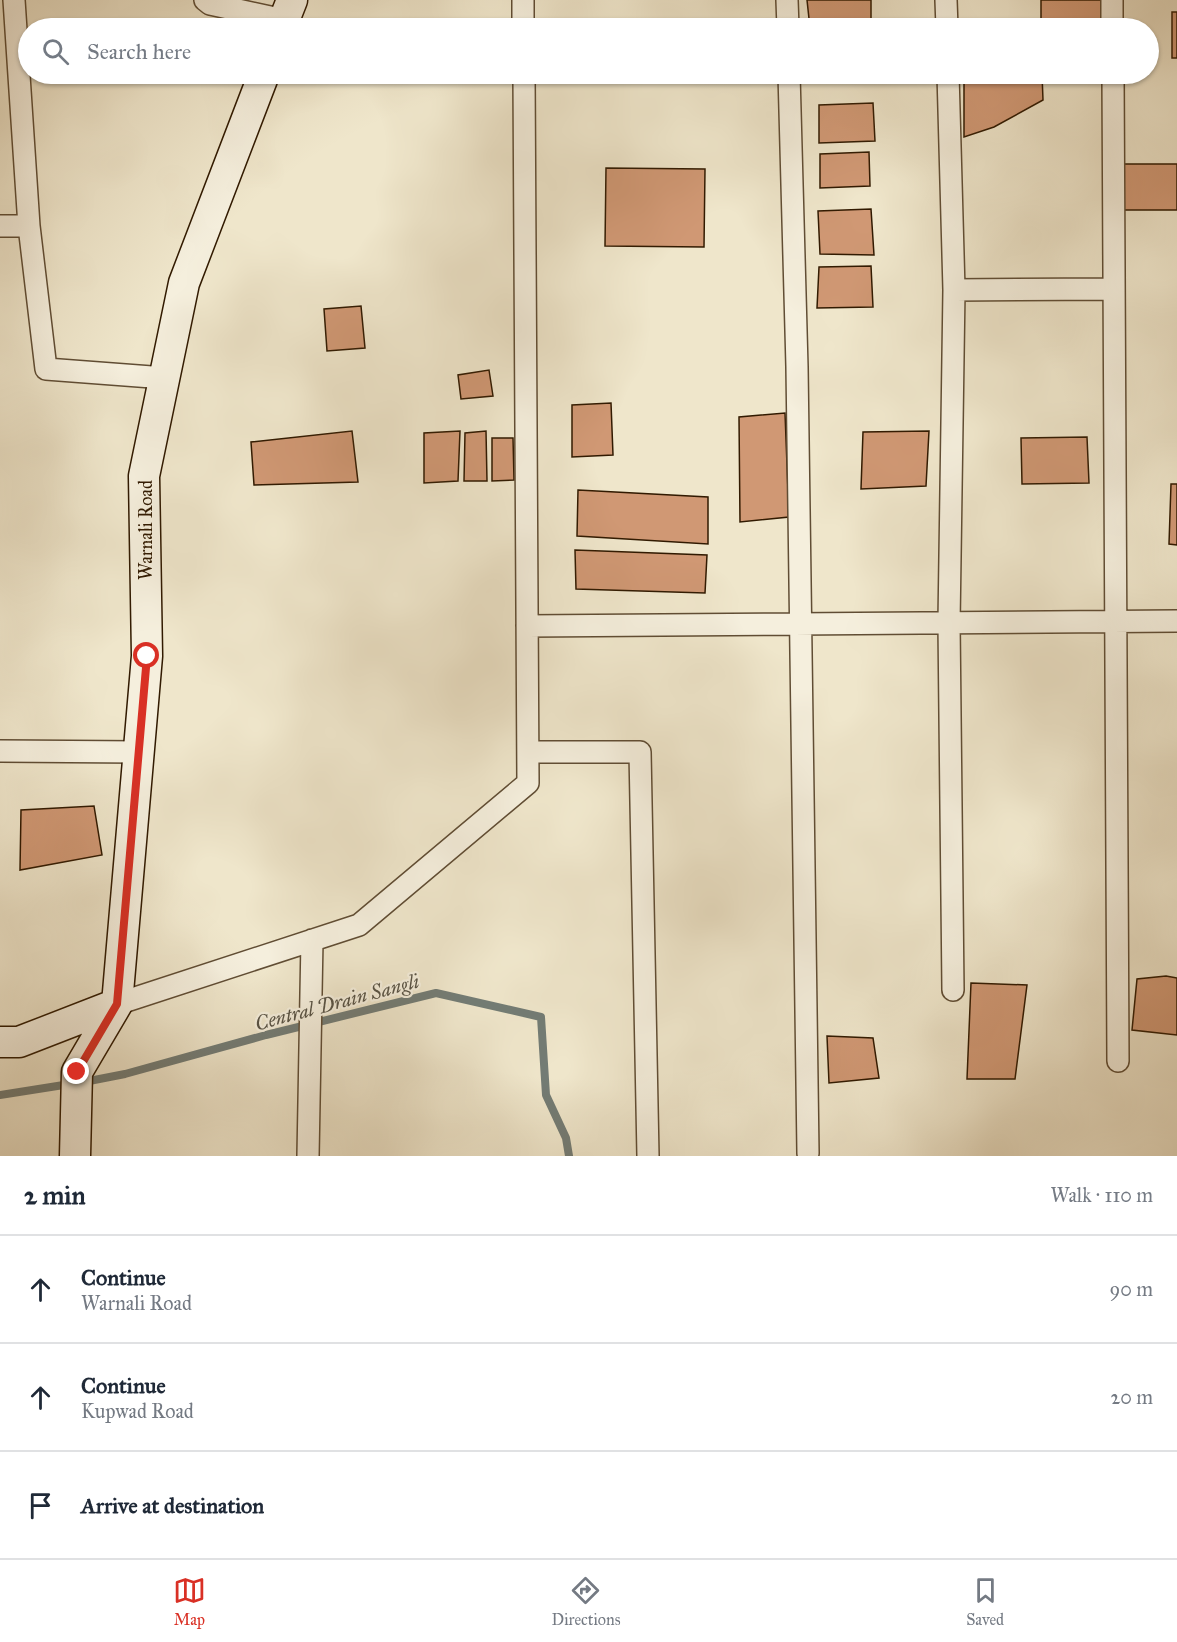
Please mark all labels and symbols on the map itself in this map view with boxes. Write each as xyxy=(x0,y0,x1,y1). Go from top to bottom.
street label: Warnali Road xyxy=(135,480,157,580)
route start xyxy=(133,642,159,668)
water label: Central Drain Sangli xyxy=(252,968,422,1035)
route end xyxy=(63,1058,89,1084)

